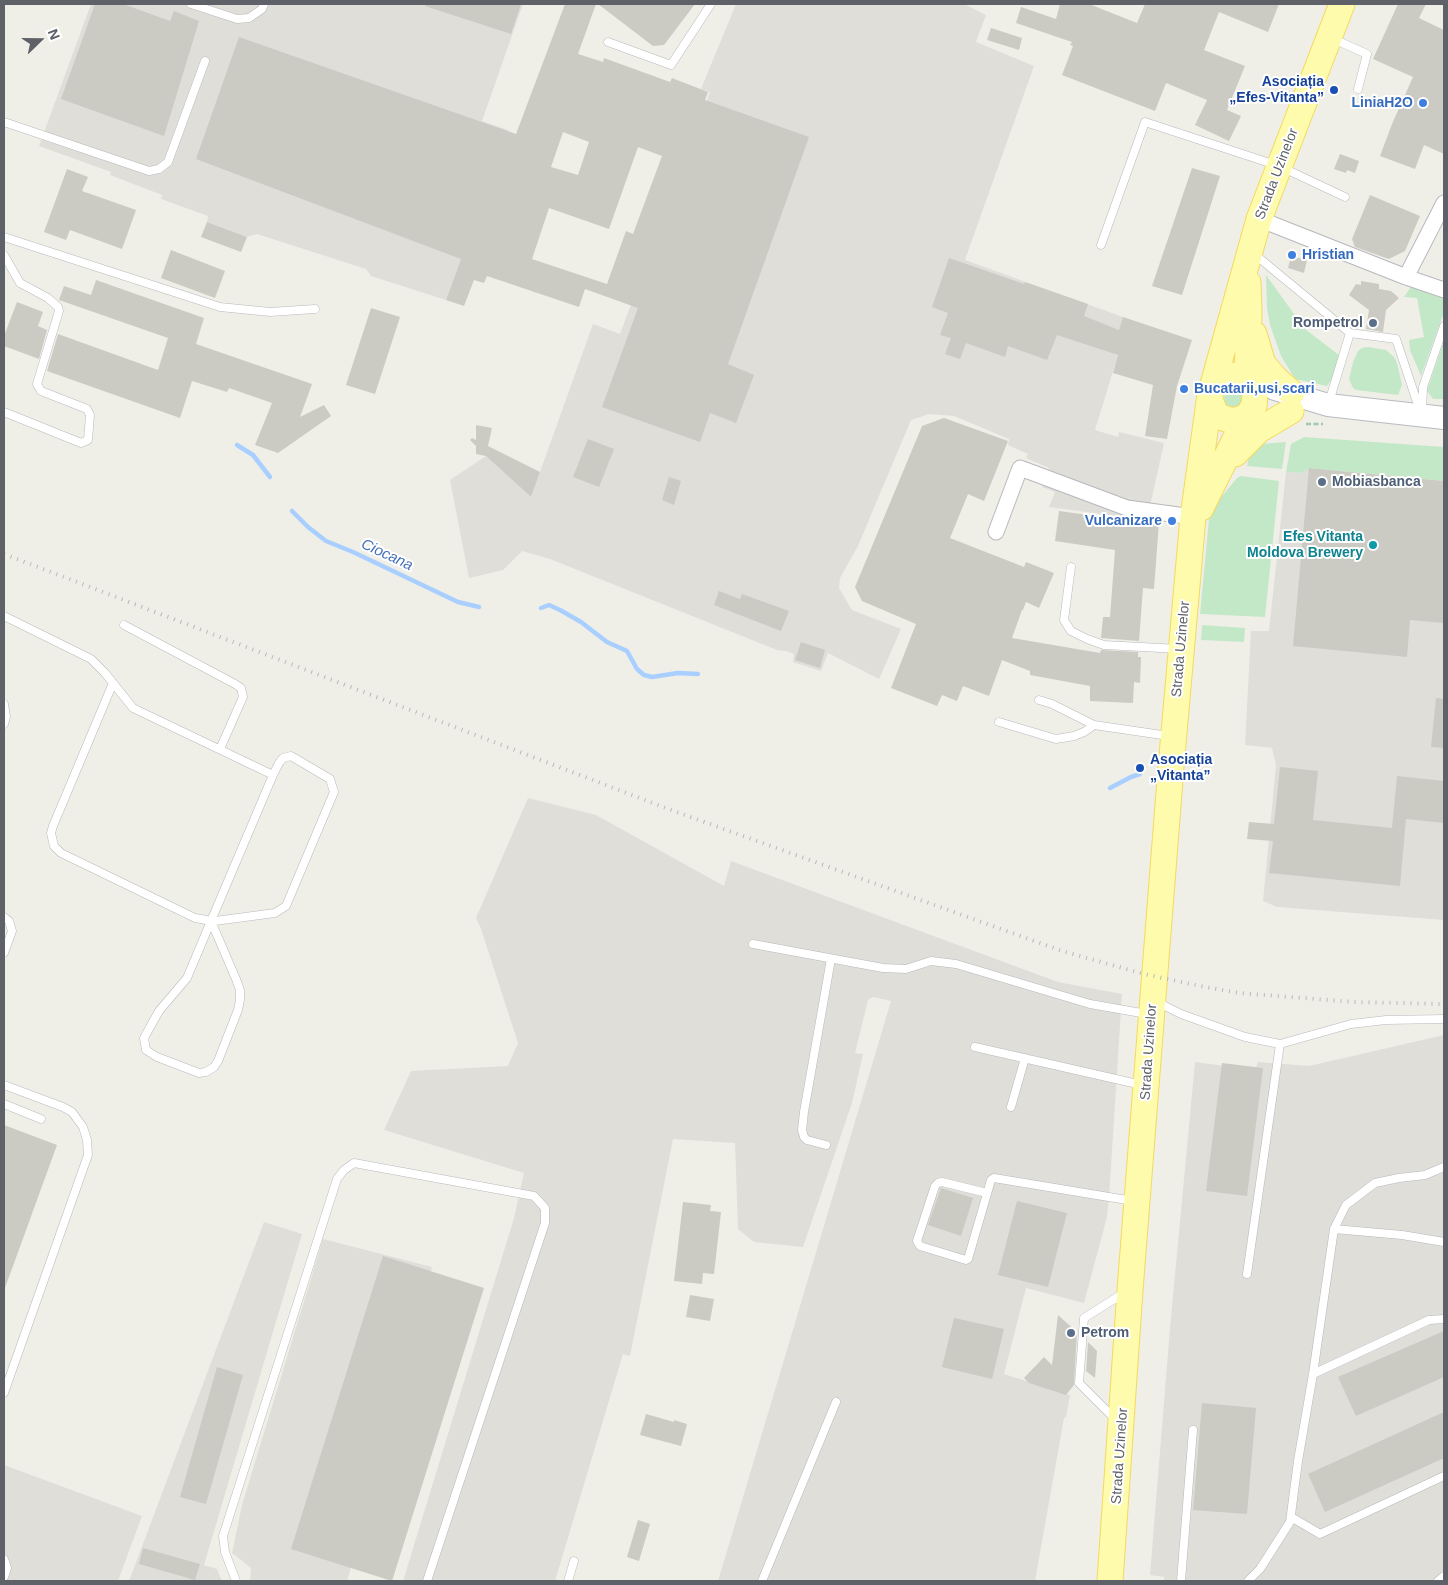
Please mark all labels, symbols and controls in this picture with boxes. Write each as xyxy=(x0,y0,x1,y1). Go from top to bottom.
north arrow xyxy=(15,15,65,65)
text: N xyxy=(45,27,63,42)
place label: Asociația „Efes-Vitanta” xyxy=(1229,74,1324,106)
marker: Asociația „Efes-Vitanta” xyxy=(1328,84,1340,96)
place label: LiniaH2O xyxy=(1352,95,1413,111)
marker: LiniaH2O xyxy=(1417,97,1429,109)
street label: Strada Uzinelor xyxy=(1252,126,1302,222)
place label: Hristian xyxy=(1302,247,1354,263)
marker: Hristian xyxy=(1286,249,1298,261)
place label: Rompetrol xyxy=(1293,315,1363,331)
marker: Rompetrol xyxy=(1367,317,1379,329)
place label: Bucatarii,usi,scari xyxy=(1194,381,1315,397)
marker: Bucatarii,usi,scari xyxy=(1178,383,1190,395)
place label: Mobiasbanca xyxy=(1332,474,1421,490)
marker: Mobiasbanca xyxy=(1316,476,1328,488)
place label: Vulcanizare xyxy=(1085,513,1162,529)
marker: Vulcanizare xyxy=(1166,515,1178,527)
place label: Efes Vitanta Moldova Brewery xyxy=(1247,529,1363,562)
water label: Ciocana xyxy=(358,535,416,575)
marker: Efes Vitanta Moldova Brewery xyxy=(1367,539,1379,551)
street label: Strada Uzinelor xyxy=(1168,600,1194,698)
place label: Asociația „Vitanta” xyxy=(1150,752,1212,784)
marker: Asociația „Vitanta” xyxy=(1134,762,1146,774)
street label: Strada Uzinelor xyxy=(1137,1003,1161,1101)
place label: Petrom xyxy=(1081,1325,1129,1341)
marker: Petrom xyxy=(1065,1327,1077,1339)
street label: Strada Uzinelor xyxy=(1108,1407,1132,1505)

